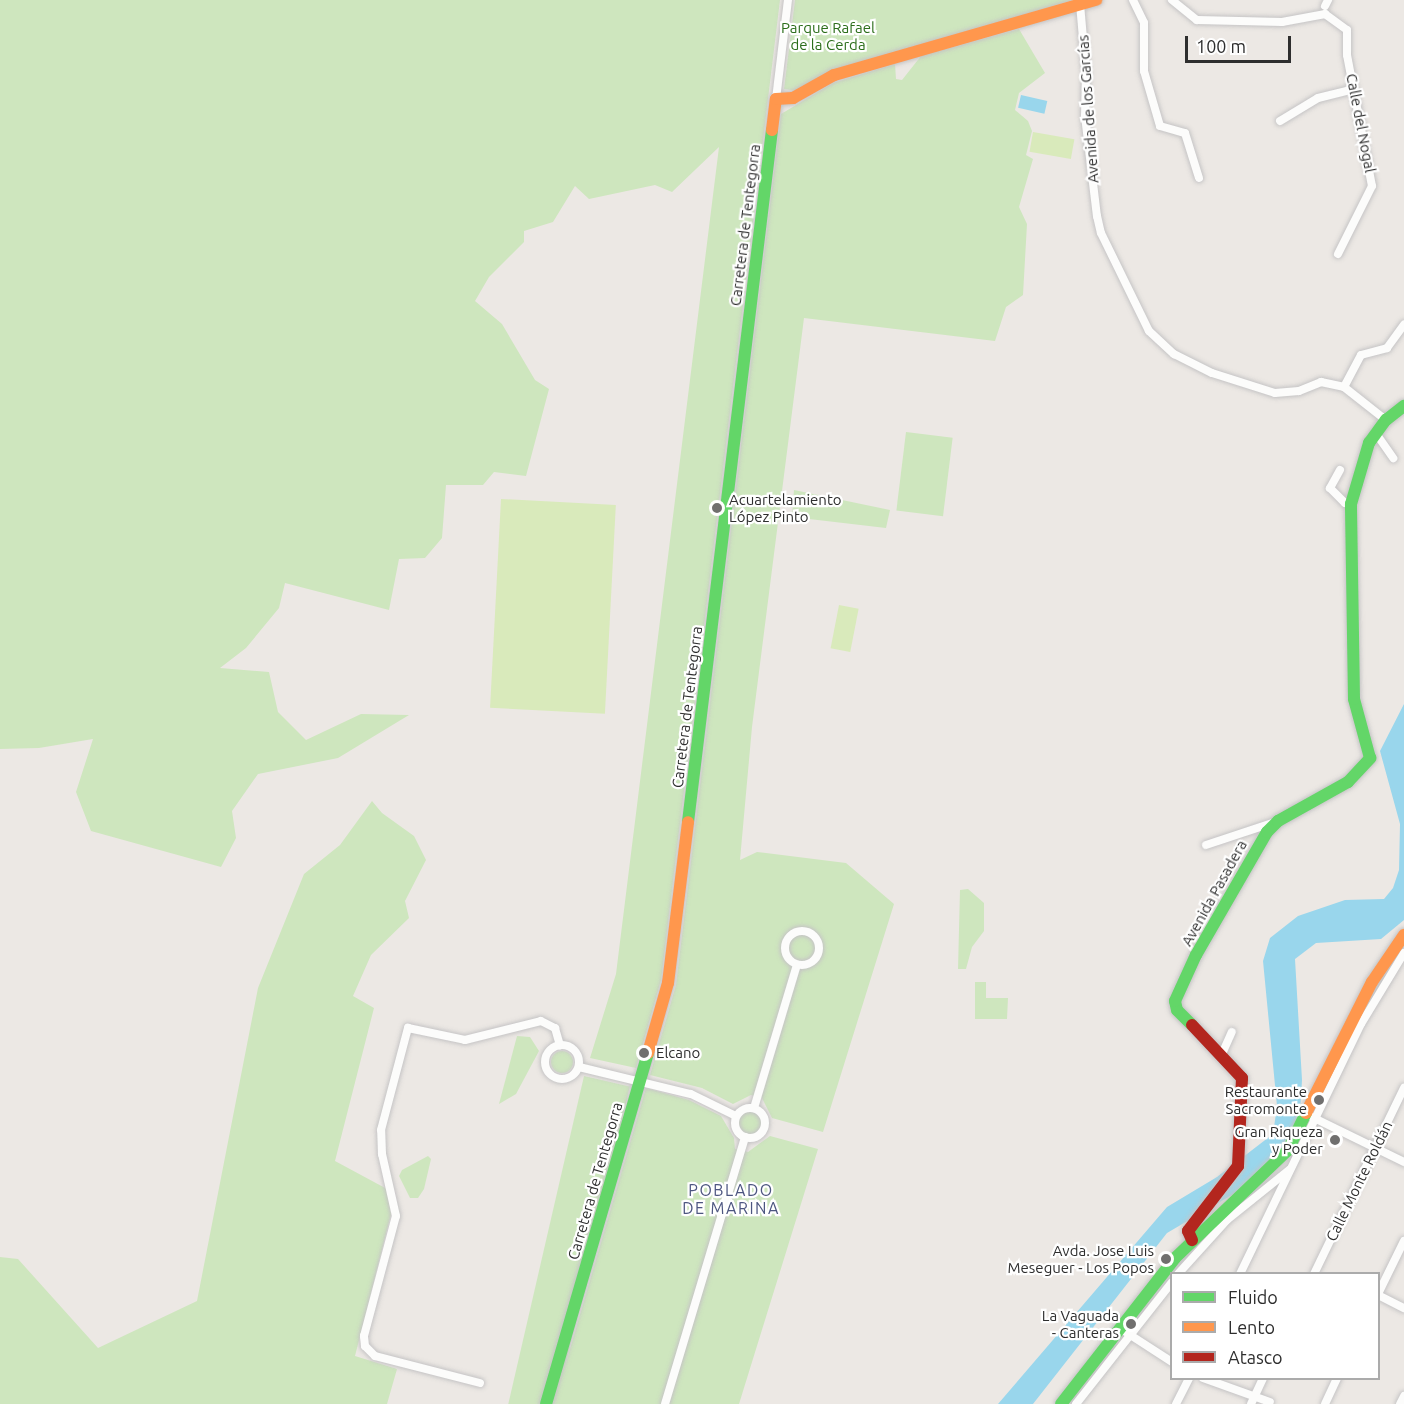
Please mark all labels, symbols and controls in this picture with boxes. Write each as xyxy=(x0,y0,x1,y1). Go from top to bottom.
park label: Parque Rafael de la Cerda xyxy=(781,18,875,53)
scale bar xyxy=(1188,24,1294,62)
street label: Avenida de los Garcías xyxy=(1074,34,1102,184)
text: 100 m xyxy=(1196,36,1246,56)
street label: Calle del Nogal xyxy=(1343,72,1379,174)
street label: Carretera de Tentegorra xyxy=(726,143,764,307)
place label: Acuartelamiento López Pinto xyxy=(729,490,842,525)
marker: Acuartelamiento López Pinto xyxy=(710,501,724,515)
street label: Carretera de Tentegorra xyxy=(668,625,706,789)
street label: Avenida Pasadera xyxy=(1177,837,1251,949)
place label: Elcano xyxy=(656,1044,700,1062)
marker: Elcano xyxy=(637,1046,651,1060)
place label: Restaurante Sacromonte xyxy=(1225,1082,1307,1117)
marker: Restaurante Sacromonte xyxy=(1312,1093,1326,1107)
street label: Carretera de Tentegorra xyxy=(564,1100,626,1262)
street label: Calle Monte Roldán xyxy=(1322,1118,1396,1244)
place label: Gran Riqueza y Poder xyxy=(1234,1122,1323,1157)
marker: Gran Riqueza y Poder xyxy=(1328,1133,1342,1147)
district label: POBLADO DE MARINA xyxy=(682,1180,780,1218)
place label: Avda. Jose Luis Meseguer - Los Popos xyxy=(1008,1241,1154,1276)
marker: Avda. Jose Luis Meseguer - Los Popos xyxy=(1159,1252,1173,1266)
legend xyxy=(1170,1272,1380,1380)
text: Fluido xyxy=(1228,1287,1278,1307)
place label: La Vaguada - Canteras xyxy=(1042,1306,1119,1341)
marker: La Vaguada - Canteras xyxy=(1124,1317,1138,1331)
text: Lento xyxy=(1228,1317,1275,1337)
text: Atasco xyxy=(1228,1347,1283,1367)

